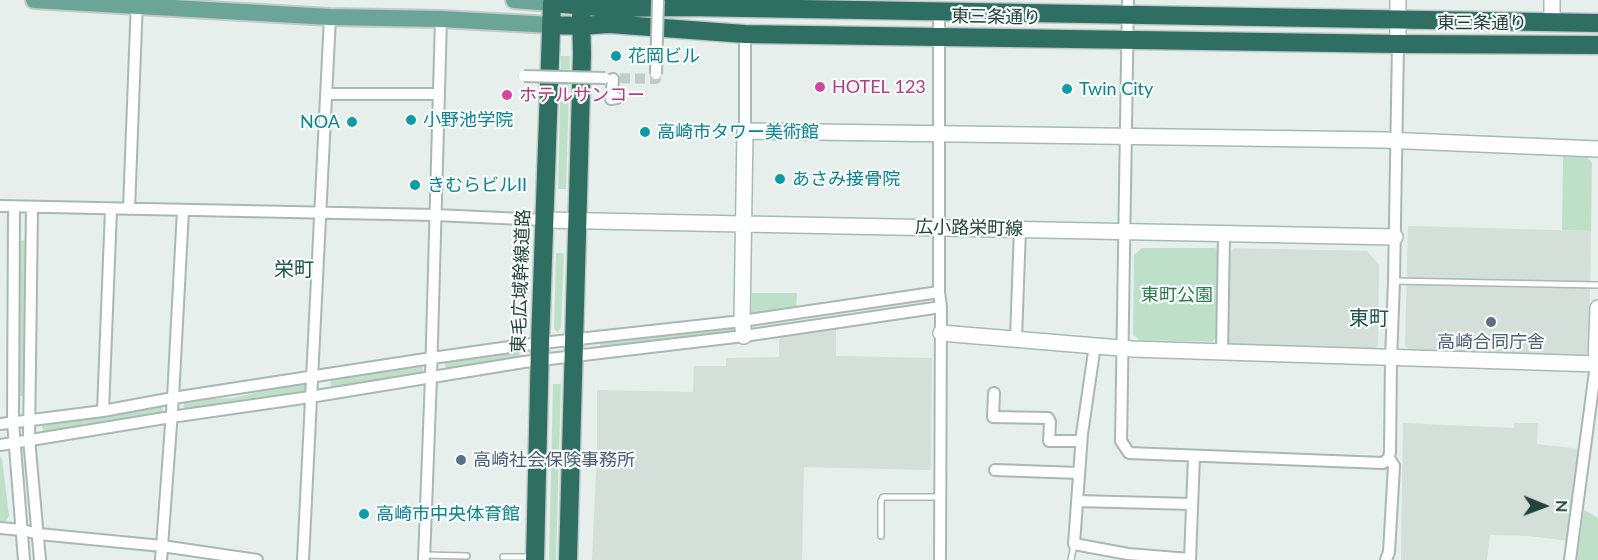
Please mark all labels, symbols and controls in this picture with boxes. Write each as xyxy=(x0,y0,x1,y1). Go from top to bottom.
street label: 東三条通り xyxy=(951,5,1041,29)
street label: 東三条通り xyxy=(1437,12,1527,34)
place label: 花岡ビル xyxy=(628,45,700,67)
marker: 花岡ビル xyxy=(609,49,623,63)
place label: HOTEL 123 xyxy=(832,76,926,98)
place label: Twin City xyxy=(1079,78,1153,100)
marker: HOTEL 123 xyxy=(813,80,827,94)
marker: Twin City xyxy=(1060,82,1074,96)
place label: ホテルサンコー xyxy=(519,84,645,106)
marker: ホテルサンコー xyxy=(500,88,514,102)
place label: 小野池学院 xyxy=(423,109,513,131)
place label: NOA xyxy=(300,111,340,133)
marker: 小野池学院 xyxy=(404,113,418,127)
marker: NOA xyxy=(345,115,359,129)
place label: 高崎市タワー美術館 xyxy=(657,121,819,143)
marker: 高崎市タワー美術館 xyxy=(638,125,652,139)
place label: あさみ接骨院 xyxy=(792,168,900,190)
marker: あさみ接骨院 xyxy=(773,172,787,186)
place label: きむらビルII xyxy=(427,174,527,196)
marker: きむらビルII xyxy=(408,178,422,192)
street label: 東毛広域幹線道路 xyxy=(508,209,534,353)
street label: 広小路栄町線 xyxy=(915,216,1023,240)
district label: 栄町 xyxy=(274,258,314,282)
park label: 東町公園 xyxy=(1141,284,1213,306)
district label: 東町 xyxy=(1349,307,1389,331)
marker: 高崎合同庁舎 xyxy=(1484,315,1498,329)
place label: 高崎合同庁舎 xyxy=(1437,331,1545,353)
place label: 高崎社会保険事務所 xyxy=(473,449,635,471)
marker: 高崎社会保険事務所 xyxy=(454,453,468,467)
north arrow xyxy=(1514,476,1574,536)
text: N xyxy=(1553,500,1572,513)
place label: 高崎市中央体育館 xyxy=(376,503,520,525)
marker: 高崎市中央体育館 xyxy=(357,507,371,521)

